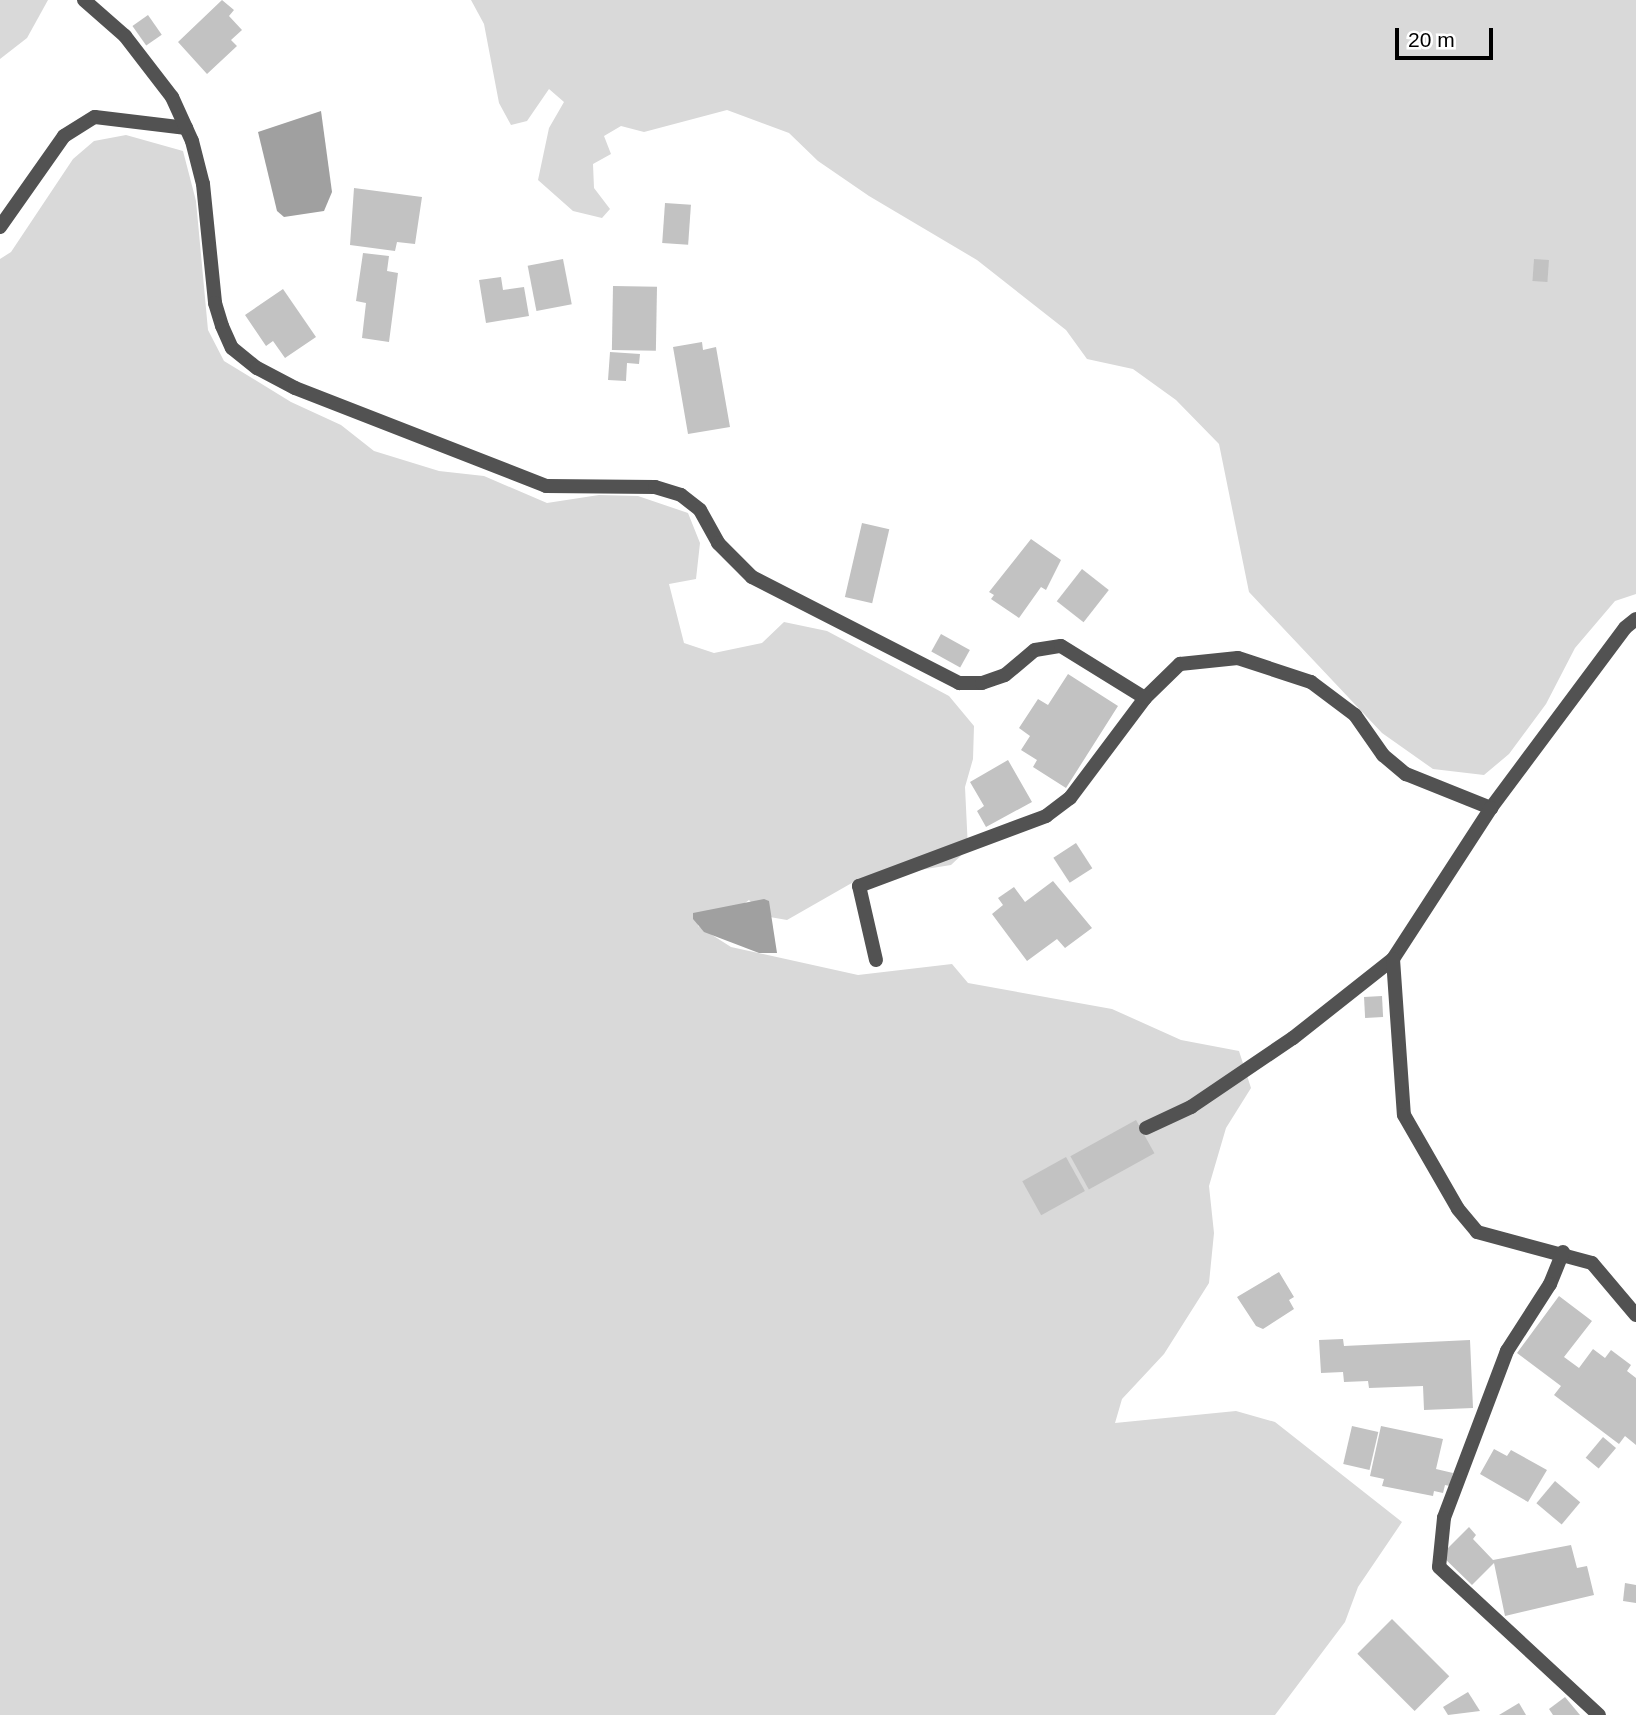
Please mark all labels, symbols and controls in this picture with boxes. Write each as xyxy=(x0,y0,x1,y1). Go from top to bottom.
scale bar xyxy=(1398,14,1496,58)
text: 20 m xyxy=(1408,28,1455,51)

